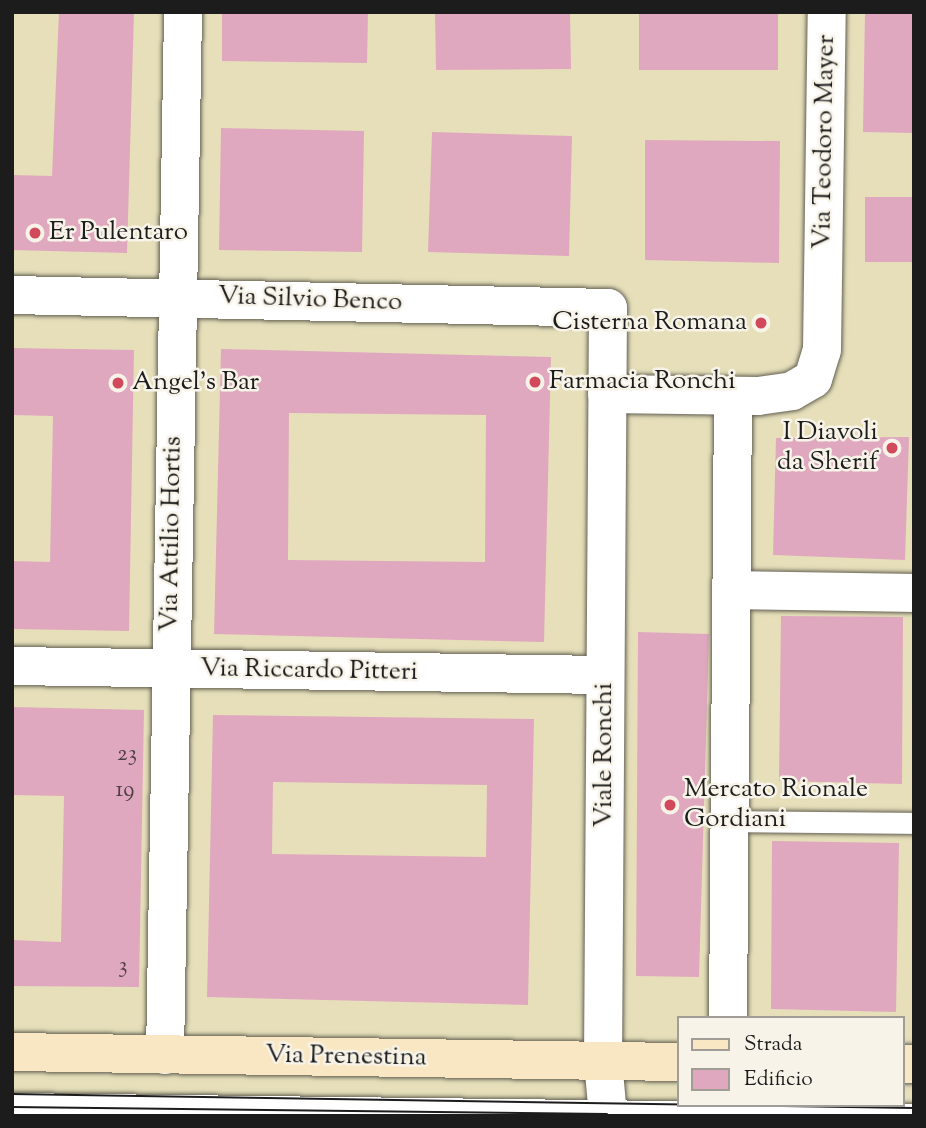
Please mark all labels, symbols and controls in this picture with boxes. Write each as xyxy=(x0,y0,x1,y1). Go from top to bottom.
street label: Via Teodoro Mayer xyxy=(808,34,842,250)
place label: Er Pulentaro xyxy=(49,217,188,249)
marker: Er Pulentaro xyxy=(27,225,43,241)
street label: Via Silvio Benco xyxy=(217,281,403,319)
place label: Cisterna Romana xyxy=(552,307,747,339)
marker: Cisterna Romana xyxy=(753,315,769,331)
place label: Farmacia Ronchi xyxy=(549,366,736,398)
place label: Angel's Bar xyxy=(132,367,259,399)
marker: Farmacia Ronchi xyxy=(527,374,543,390)
marker: Angel's Bar xyxy=(110,375,126,391)
place label: I Diavoli da Sherif xyxy=(777,417,878,478)
street label: Via Attilio Hortis xyxy=(155,436,189,632)
marker: I Diavoli da Sherif xyxy=(884,440,900,456)
street label: Via Riccardo Pitteri xyxy=(200,654,418,688)
street label: Viale Ronchi xyxy=(589,683,621,827)
house number: 23 xyxy=(117,741,137,769)
place label: Mercato Rionale Gordiani xyxy=(684,774,868,836)
house number: 19 xyxy=(116,777,134,805)
marker: Mercato Rionale Gordiani xyxy=(662,797,678,813)
house number: 3 xyxy=(118,953,128,981)
legend xyxy=(678,1016,905,1107)
text: Strada xyxy=(744,1030,803,1060)
street label: Via Prenestina xyxy=(265,1040,427,1074)
text: Edificio xyxy=(744,1065,813,1095)

